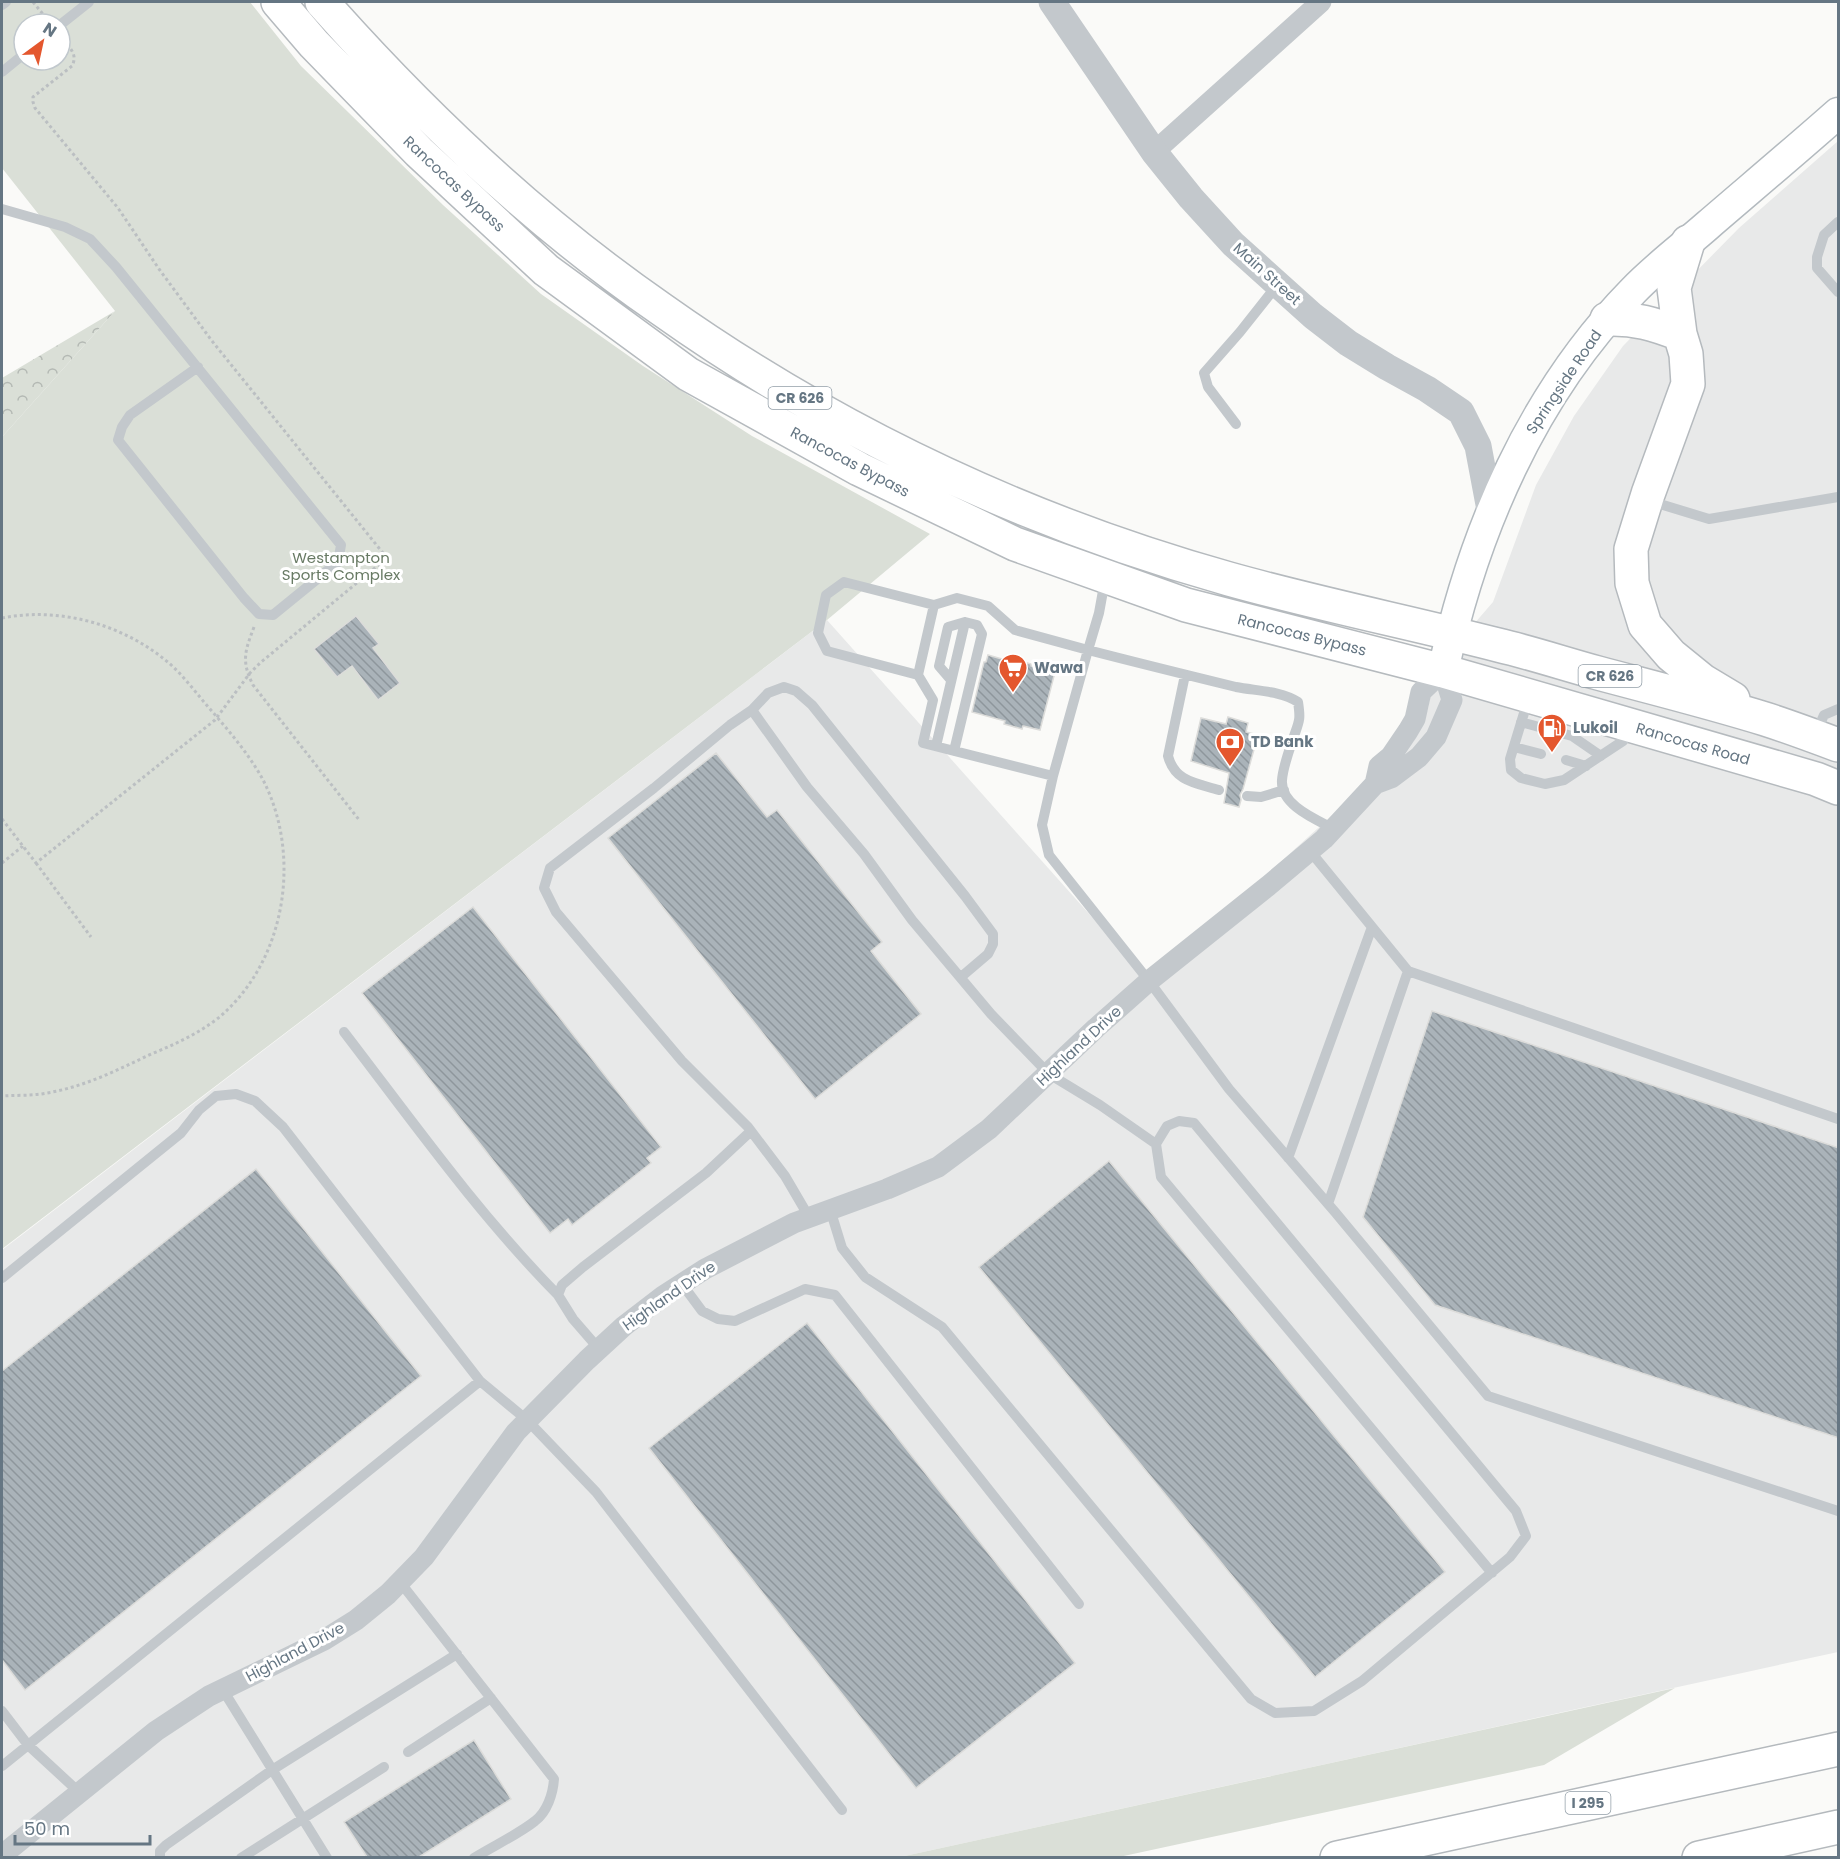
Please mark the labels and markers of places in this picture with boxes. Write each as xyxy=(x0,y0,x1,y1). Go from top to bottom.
supermarket icon: Wawa xyxy=(997,652,1029,694)
place label: Wawa xyxy=(1034,657,1083,678)
fuel station icon: Lukoil xyxy=(1536,712,1568,754)
place label: Lukoil xyxy=(1573,717,1618,738)
bank icon: TD Bank xyxy=(1214,726,1246,768)
place label: TD Bank xyxy=(1251,731,1314,752)

